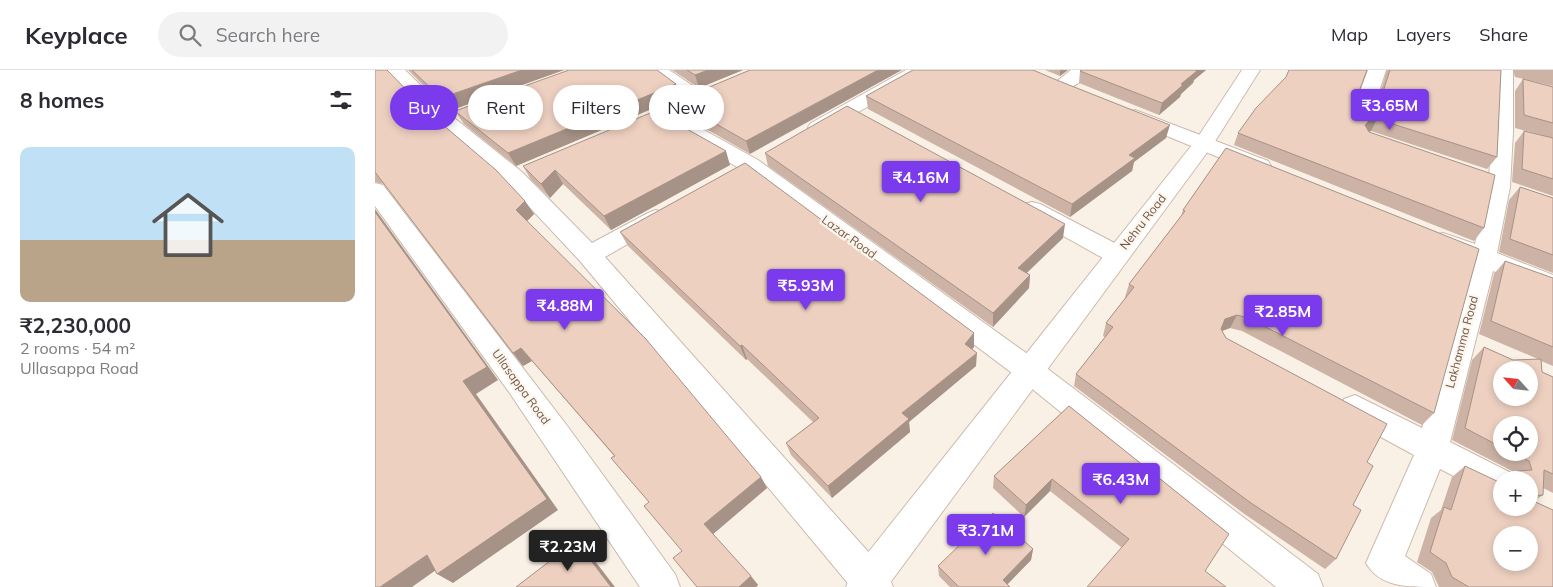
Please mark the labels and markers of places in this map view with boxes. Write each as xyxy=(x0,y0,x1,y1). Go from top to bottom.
pin: ₹3.65M xyxy=(1349,88,1431,131)
pin: ₹4.16M xyxy=(880,160,962,203)
pin: ₹5.93M xyxy=(765,268,847,311)
pin: ₹4.88M xyxy=(524,288,606,331)
pin: ₹2.85M xyxy=(1242,294,1324,337)
pin: ₹6.43M xyxy=(1080,462,1162,505)
pin: ₹3.71M xyxy=(945,514,1027,556)
pin: ₹2.23M xyxy=(527,530,609,572)

